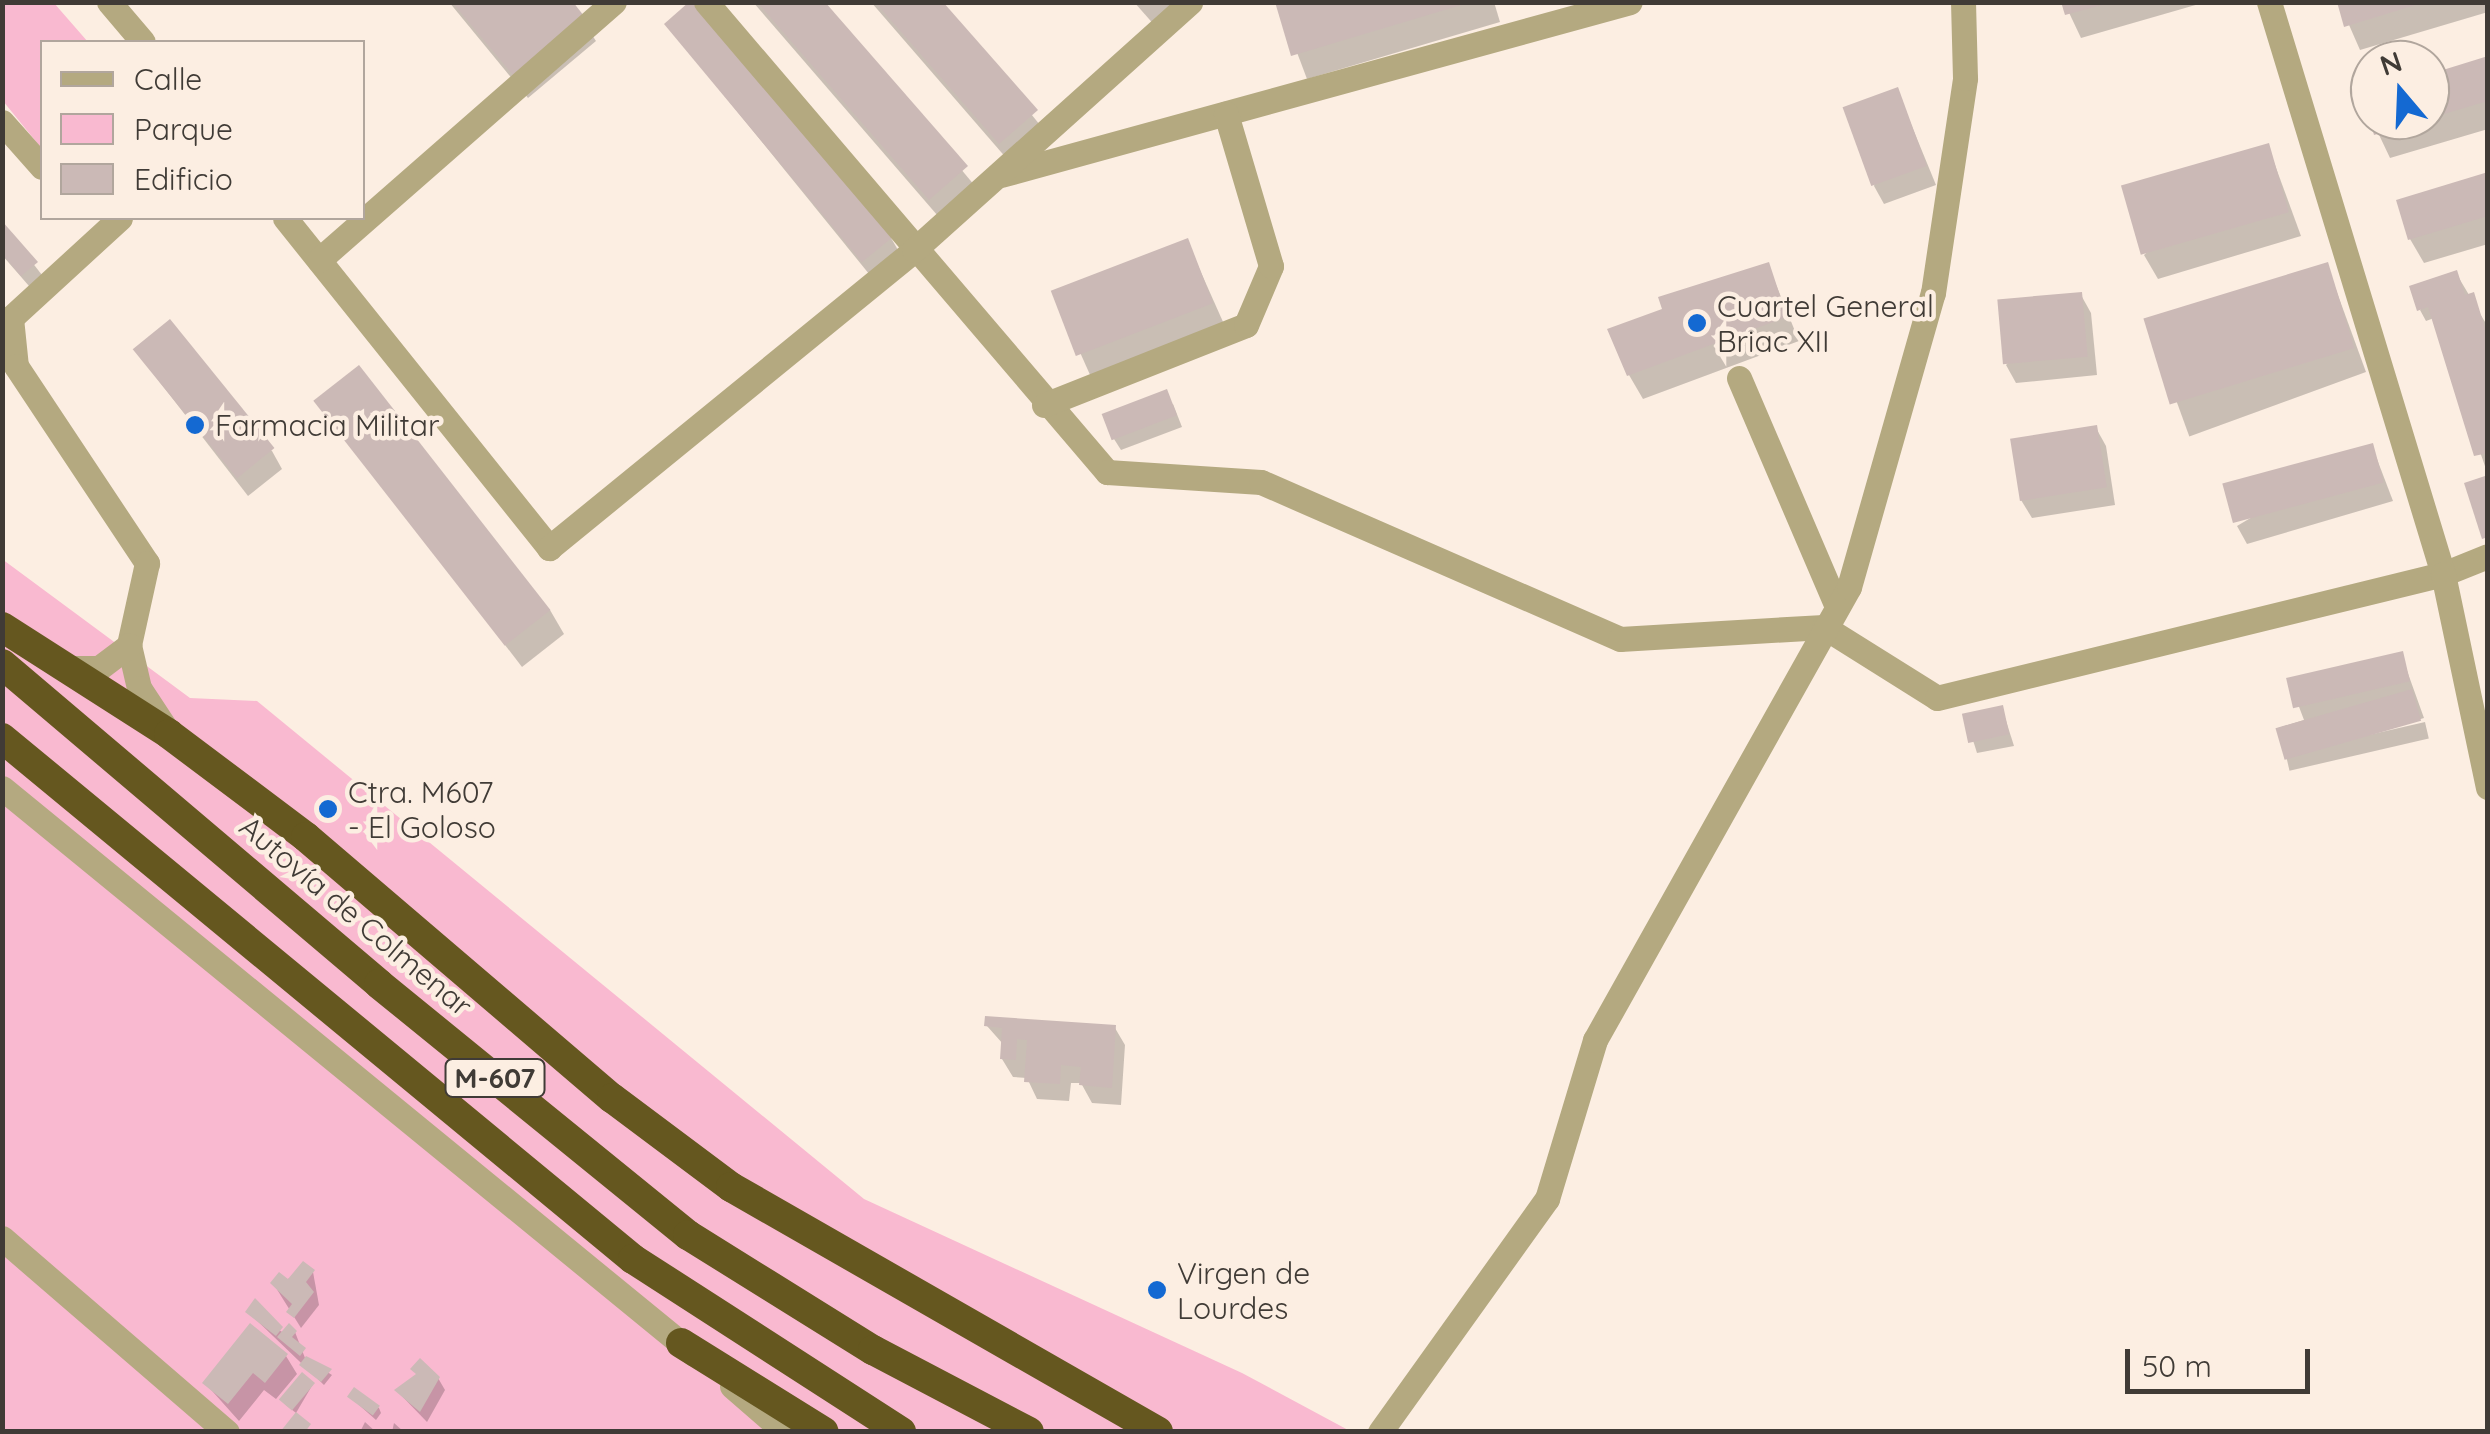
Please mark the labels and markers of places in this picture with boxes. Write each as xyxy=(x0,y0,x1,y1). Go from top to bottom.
place label: Cuartel General Briac XII xyxy=(1717,288,1934,358)
marker: Cuartel General Briac XII xyxy=(1686,312,1708,334)
place label: Farmacia Militar xyxy=(215,407,439,443)
marker: Farmacia Militar xyxy=(184,414,206,436)
place label: Ctra. M607 - El Goloso xyxy=(348,774,496,844)
marker: Ctra. M607 - El Goloso xyxy=(317,798,339,820)
place label: Virgen de Lourdes xyxy=(1177,1255,1310,1326)
marker: Virgen de Lourdes xyxy=(1146,1279,1168,1301)

